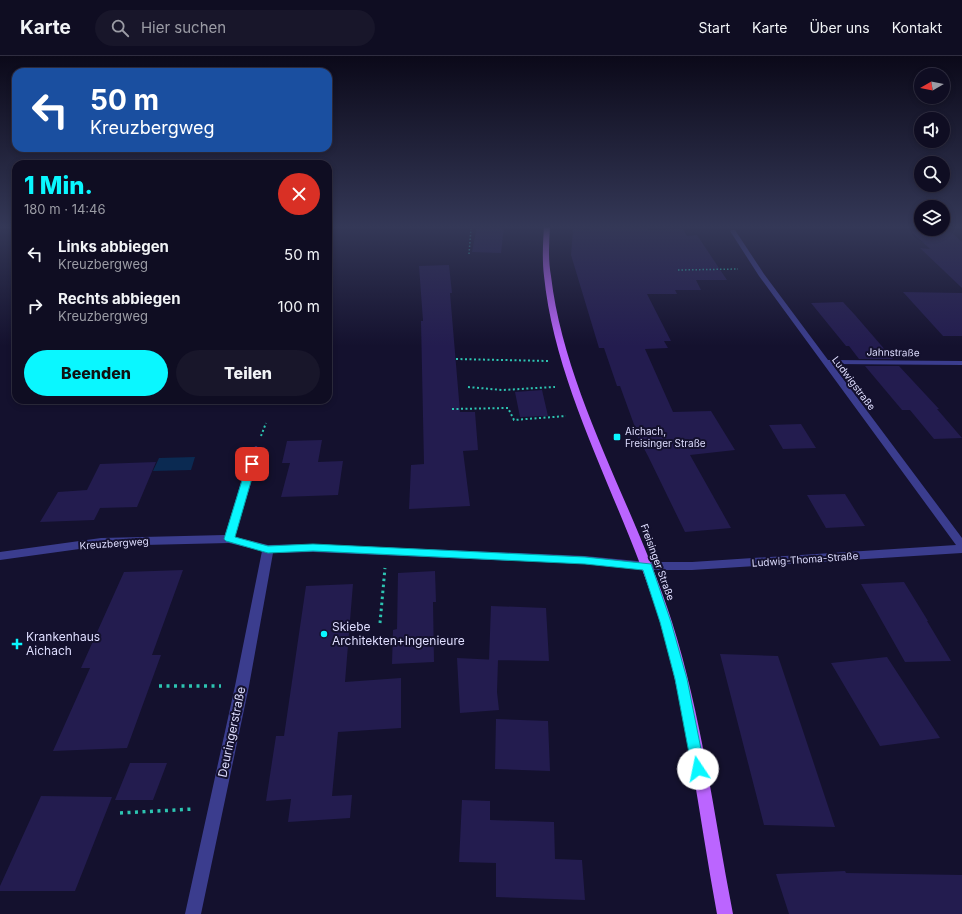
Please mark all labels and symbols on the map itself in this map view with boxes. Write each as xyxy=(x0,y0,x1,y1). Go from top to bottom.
north arrow xyxy=(914,68,950,104)
street label: Jahnstraße xyxy=(866,346,920,358)
street label: Ludwigstraße xyxy=(830,354,878,412)
place label: Aichach, Freisinger Straße xyxy=(625,425,706,449)
marker: Aichach, Freisinger Straße xyxy=(612,432,622,442)
pin xyxy=(235,447,269,481)
street label: Freisinger Straße xyxy=(639,522,677,602)
street label: Kreuzbergweg xyxy=(79,535,149,551)
street label: Ludwig-Thoma-Straße xyxy=(751,549,859,569)
place label: Skiebe Architekten+Ingenieure xyxy=(332,619,465,648)
place label: Krankenhaus Aichach xyxy=(26,629,100,658)
marker: Skiebe Architekten+Ingenieure xyxy=(319,629,329,639)
marker: Krankenhaus Aichach xyxy=(11,638,23,650)
street label: Deuringerstraße xyxy=(215,685,248,779)
position arrow xyxy=(677,748,719,790)

